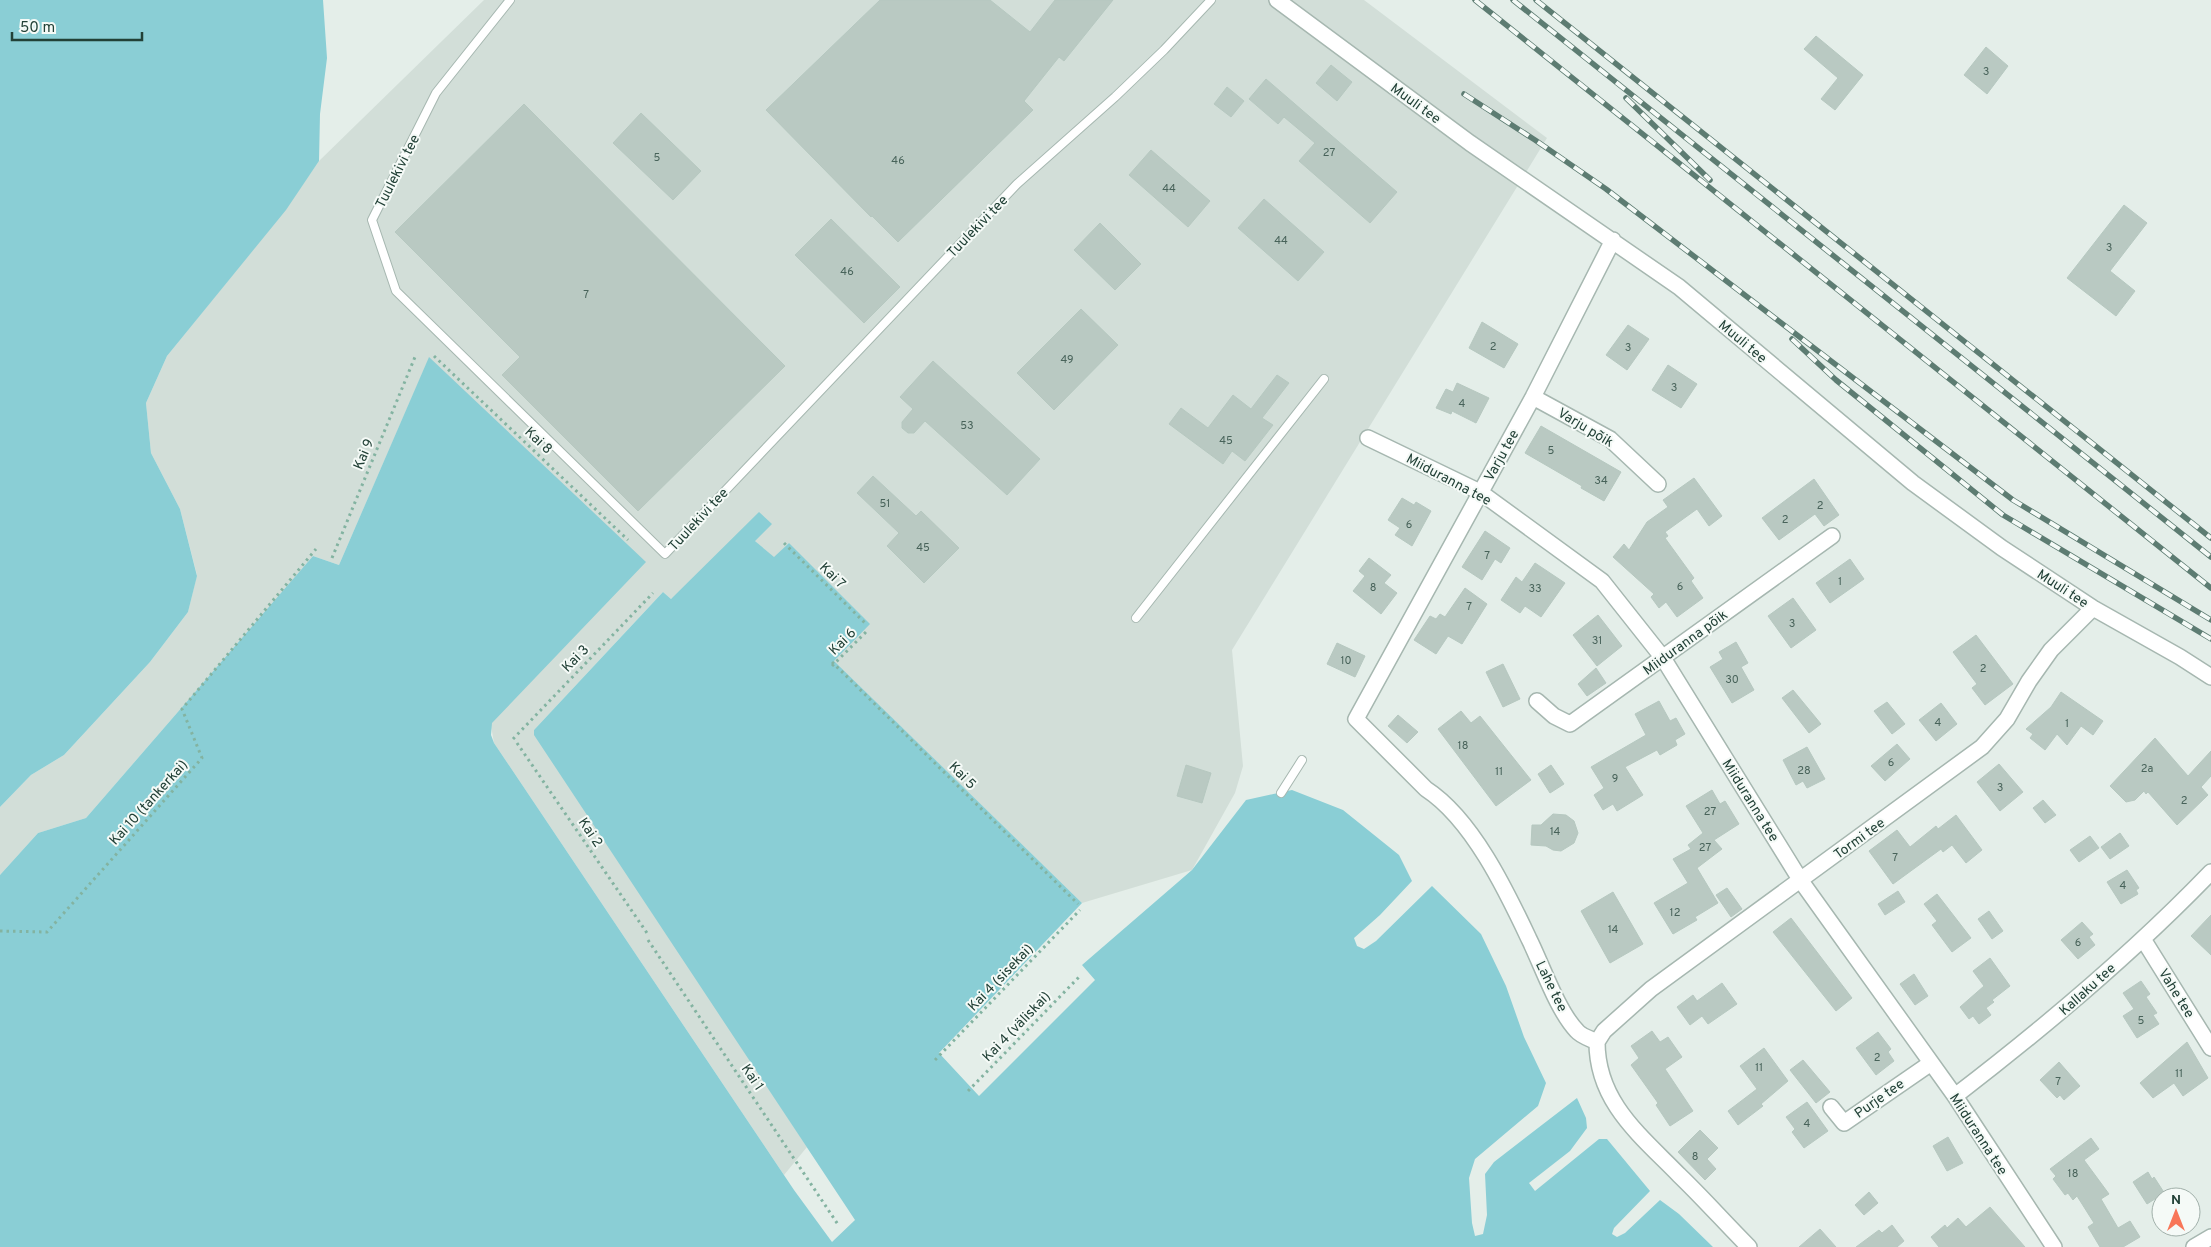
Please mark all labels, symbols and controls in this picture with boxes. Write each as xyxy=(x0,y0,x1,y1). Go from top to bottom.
scale bar xyxy=(12,10,142,42)
text: 50 m xyxy=(20,19,55,38)
house number: 3 xyxy=(1983,65,1989,79)
street label: Muuli tee xyxy=(1387,80,1444,128)
street label: Tuulekivi tee xyxy=(373,132,424,211)
house number: 27 xyxy=(1323,146,1335,160)
house number: 5 xyxy=(654,151,661,165)
house number: 46 xyxy=(891,154,905,168)
house number: 44 xyxy=(1162,182,1176,196)
street label: Tuulekivi tee xyxy=(944,192,1012,262)
house number: 44 xyxy=(1274,234,1288,248)
house number: 3 xyxy=(2106,241,2112,255)
house number: 46 xyxy=(840,265,854,279)
house number: 7 xyxy=(583,288,589,302)
street label: Muuli tee xyxy=(1714,317,1770,367)
house number: 2 xyxy=(1490,340,1496,354)
house number: 3 xyxy=(1625,341,1631,355)
house number: 49 xyxy=(1060,353,1074,367)
house number: 3 xyxy=(1671,381,1677,395)
house number: 4 xyxy=(1459,397,1466,411)
street label: Varju põik xyxy=(1554,405,1616,452)
house number: 53 xyxy=(960,419,974,433)
street label: Kai 8 xyxy=(521,424,555,458)
street label: Varju tee xyxy=(1481,427,1523,484)
house number: 45 xyxy=(1219,434,1233,448)
street label: Kai 9 xyxy=(350,437,378,472)
house number: 5 xyxy=(1548,444,1555,458)
street label: Miiduranna tee xyxy=(1403,451,1494,510)
house number: 34 xyxy=(1594,474,1608,488)
street label: Tuulekivi tee xyxy=(666,485,733,555)
house number: 51 xyxy=(880,497,890,511)
house number: 2 xyxy=(1817,499,1823,513)
house number: 2 xyxy=(1782,513,1788,527)
house number: 6 xyxy=(1406,518,1412,532)
house number: 45 xyxy=(916,541,930,555)
house number: 7 xyxy=(1484,549,1490,563)
street label: Kai 7 xyxy=(815,559,849,593)
street label: Muuli tee xyxy=(2033,566,2091,612)
house number: 1 xyxy=(1838,575,1842,589)
house number: 6 xyxy=(1677,580,1683,594)
house number: 8 xyxy=(1370,581,1376,595)
house number: 33 xyxy=(1528,582,1542,596)
house number: 7 xyxy=(1466,600,1472,614)
street label: Miiduranna põik xyxy=(1640,607,1731,680)
house number: 3 xyxy=(1789,617,1795,631)
street label: Kai 6 xyxy=(826,625,860,659)
house number: 31 xyxy=(1592,634,1602,648)
street label: Kai 3 xyxy=(559,642,593,676)
house number: 10 xyxy=(1340,654,1352,668)
house number: 2 xyxy=(1980,662,1986,676)
house number: 30 xyxy=(1725,673,1739,687)
house number: 4 xyxy=(1935,716,1942,730)
house number: 1 xyxy=(2065,717,2069,731)
house number: 18 xyxy=(1458,739,1468,753)
street label: Miiduranna tee xyxy=(1718,756,1782,845)
house number: 6 xyxy=(1888,756,1894,770)
street label: Kai 10 (tankerkai) xyxy=(106,757,192,849)
street label: Kai 5 xyxy=(945,759,979,793)
house number: 2a xyxy=(2141,762,2153,776)
house number: 28 xyxy=(1797,764,1811,778)
house number: 11 xyxy=(1495,765,1503,779)
house number: 9 xyxy=(1612,772,1618,786)
house number: 3 xyxy=(1997,781,2003,795)
house number: 2 xyxy=(2181,794,2187,808)
house number: 27 xyxy=(1704,805,1716,819)
street label: Kai 2 xyxy=(574,815,606,851)
street label: Tormi tee xyxy=(1831,815,1889,863)
house number: 14 xyxy=(1550,825,1561,839)
house number: 27 xyxy=(1699,841,1711,855)
house number: 7 xyxy=(1892,851,1898,865)
house number: 4 xyxy=(2120,879,2127,893)
house number: 12 xyxy=(1670,906,1680,920)
house number: 14 xyxy=(1608,923,1619,937)
house number: 6 xyxy=(2075,936,2081,950)
street label: Kai 4 (sisekai) xyxy=(965,941,1037,1015)
street label: Lahe tee xyxy=(1531,958,1570,1015)
street label: Kallaku tee xyxy=(2056,960,2120,1020)
street label: Vahe tee xyxy=(2154,966,2197,1022)
street label: Kai 4 (väliskai) xyxy=(979,988,1055,1066)
house number: 5 xyxy=(2138,1014,2145,1028)
house number: 2 xyxy=(1874,1051,1880,1065)
street label: Kai 1 xyxy=(737,1061,767,1094)
house number: 11 xyxy=(1755,1061,1763,1075)
house number: 11 xyxy=(2175,1067,2183,1081)
house number: 7 xyxy=(2055,1075,2061,1089)
street label: Purje tee xyxy=(1852,1076,1908,1122)
street label: Miiduranna tee xyxy=(1945,1091,2010,1179)
house number: 4 xyxy=(1804,1117,1811,1131)
house number: 8 xyxy=(1692,1150,1698,1164)
house number: 18 xyxy=(2068,1167,2078,1181)
north arrow xyxy=(2151,1187,2201,1237)
text: N xyxy=(2171,1192,2181,1209)

